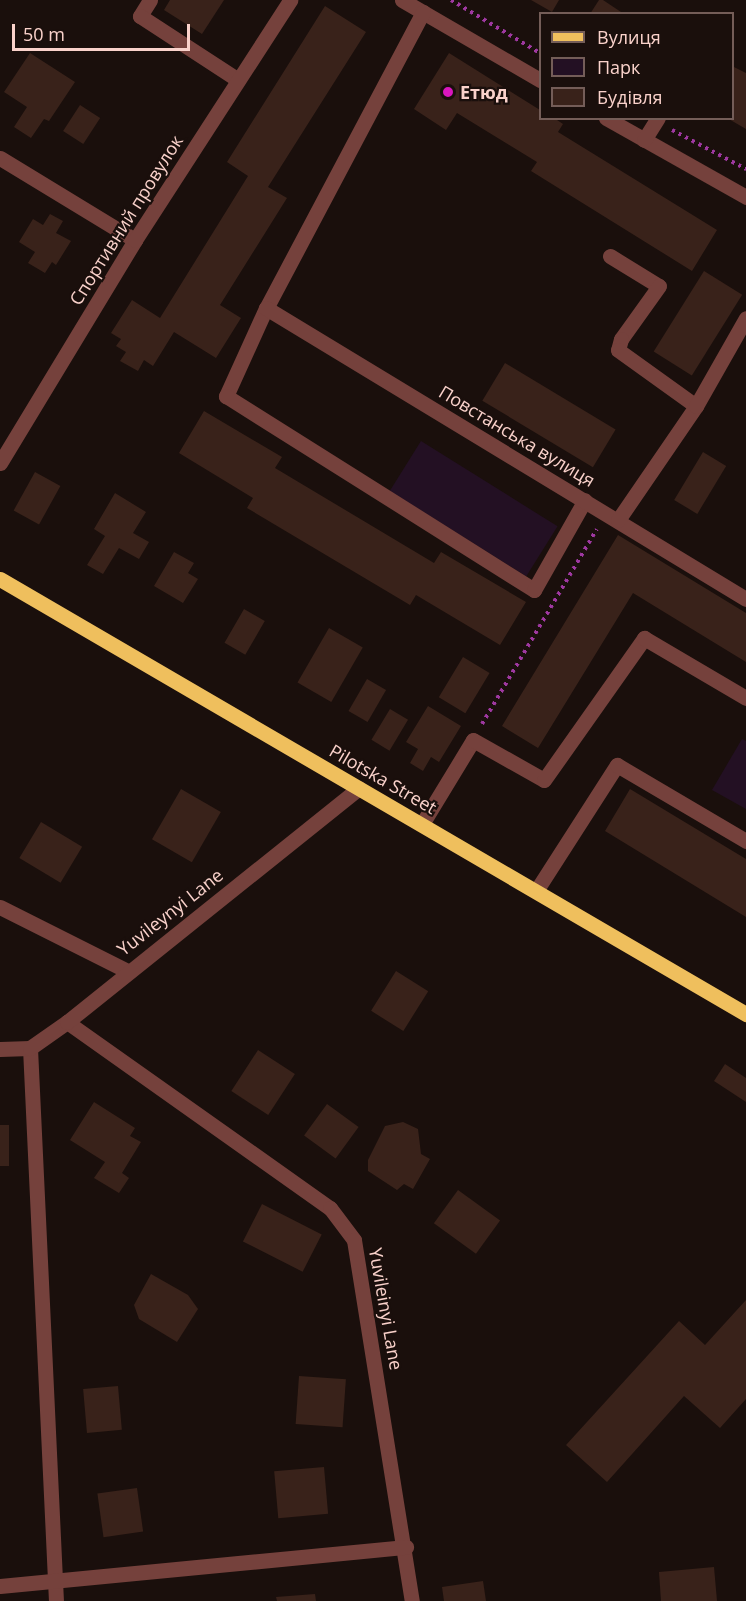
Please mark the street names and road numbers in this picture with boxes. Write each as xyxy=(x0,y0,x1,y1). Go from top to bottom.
street label: Спортивний провулок xyxy=(65,131,187,309)
street label: Повстанська вулиця xyxy=(435,381,599,491)
street label: Pilotska Street xyxy=(326,740,440,818)
street label: Yuvileynyi Lane xyxy=(113,864,227,960)
street label: Yuvileinyi Lane xyxy=(365,1246,407,1372)

